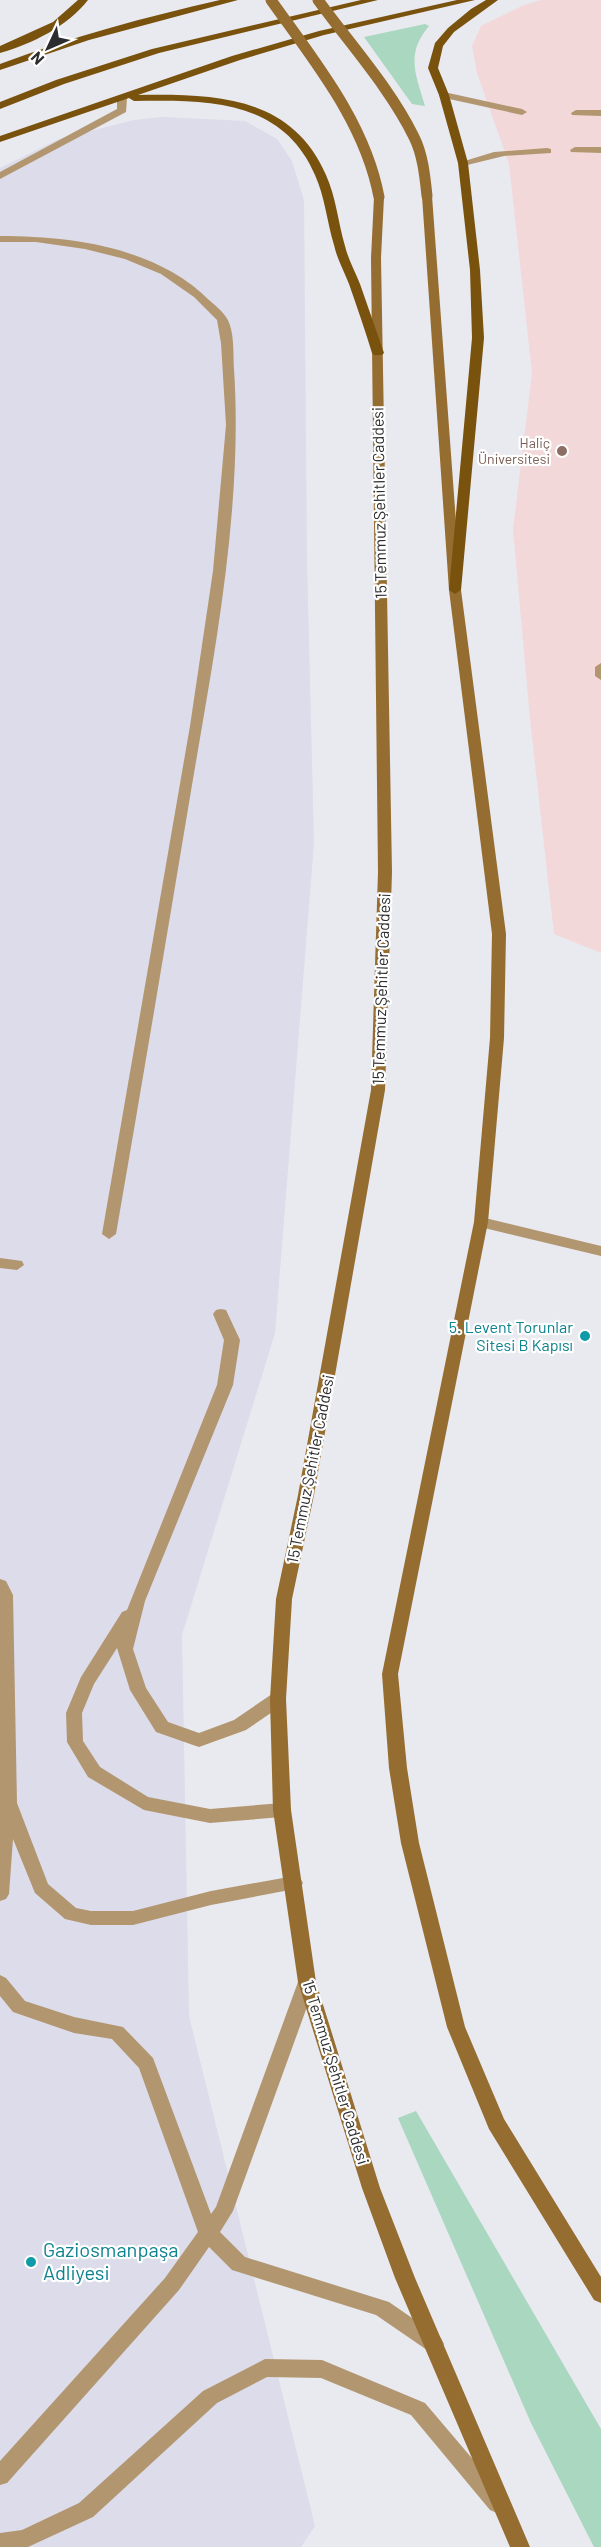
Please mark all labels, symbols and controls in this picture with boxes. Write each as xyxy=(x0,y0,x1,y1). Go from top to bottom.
north arrow xyxy=(18,18,78,78)
text: N xyxy=(26,48,47,69)
street label: 15 Temmuz Şehitler Caddesi xyxy=(367,407,390,599)
place label: Haliç Üniversitesi xyxy=(478,434,550,467)
marker: Haliç Üniversitesi xyxy=(555,444,569,458)
street label: 15 Temmuz Şehitler Caddesi xyxy=(368,893,393,1085)
place label: 5. Levent Torunlar Sitesi B Kapısı xyxy=(449,1317,573,1354)
marker: 5. Levent Torunlar Sitesi B Kapısı xyxy=(578,1329,592,1343)
street label: 15 Temmuz Şehitler Caddesi xyxy=(282,1373,337,1565)
street label: 15 Temmuz Şehitler Caddesi xyxy=(299,1977,374,2166)
place label: Gaziosmanpaşa Adliyesi xyxy=(43,2237,179,2284)
marker: Gaziosmanpaşa Adliyesi xyxy=(24,2255,38,2269)

